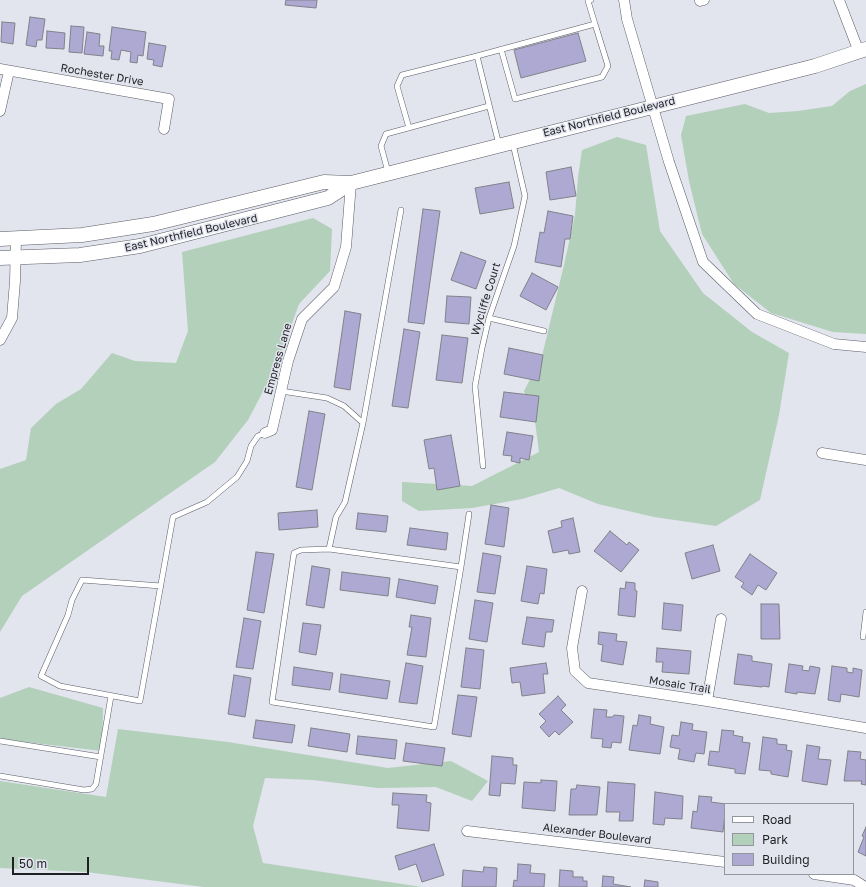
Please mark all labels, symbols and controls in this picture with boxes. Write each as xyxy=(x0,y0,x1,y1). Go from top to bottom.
street label: Rochester Drive xyxy=(59,61,145,89)
street label: East Northfield Boulevard xyxy=(541,94,677,140)
street label: East Northfield Boulevard xyxy=(123,211,259,255)
street label: Wycliffe Court xyxy=(469,261,503,337)
street label: Empress Lane xyxy=(261,322,295,396)
street label: Mosaic Trail xyxy=(648,674,712,696)
legend xyxy=(724,803,854,875)
text: Road xyxy=(762,812,791,827)
street label: Alexander Boulevard xyxy=(542,821,652,847)
text: Park xyxy=(762,832,788,847)
scale bar xyxy=(14,849,91,875)
text: Building xyxy=(762,852,810,867)
text: 50 m xyxy=(19,856,47,871)

